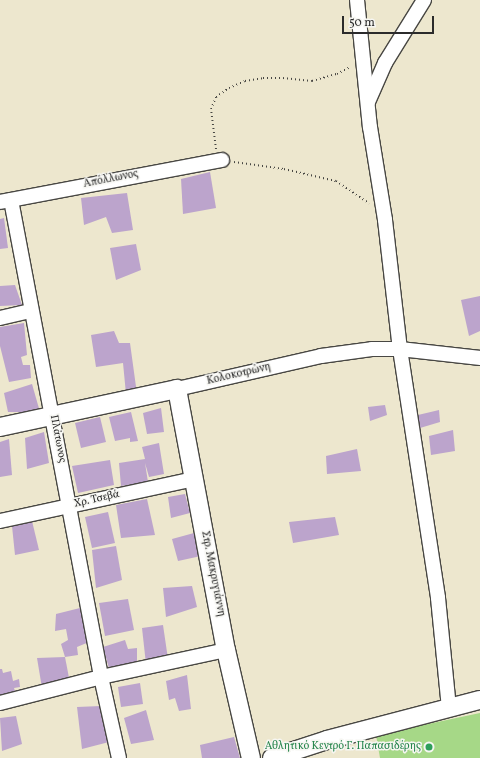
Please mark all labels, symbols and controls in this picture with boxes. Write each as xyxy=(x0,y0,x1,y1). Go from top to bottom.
scale bar xyxy=(344,8,436,34)
text: 50 m xyxy=(349,15,375,31)
street label: Απόλλωνος xyxy=(82,168,140,192)
street label: Κολοκοτρώνη xyxy=(206,361,272,389)
street label: Πλάτωνος xyxy=(46,414,68,464)
street label: Χρ. Τσεβά xyxy=(73,488,121,512)
street label: Στρ. Μακρυγιάννη xyxy=(197,530,227,618)
place label: Αθλητικό Κεντρό Γ. Παπασιδέρης xyxy=(265,740,421,754)
marker: Αθλητικό Κεντρό Γ. Παπασιδέρης xyxy=(424,742,434,752)

